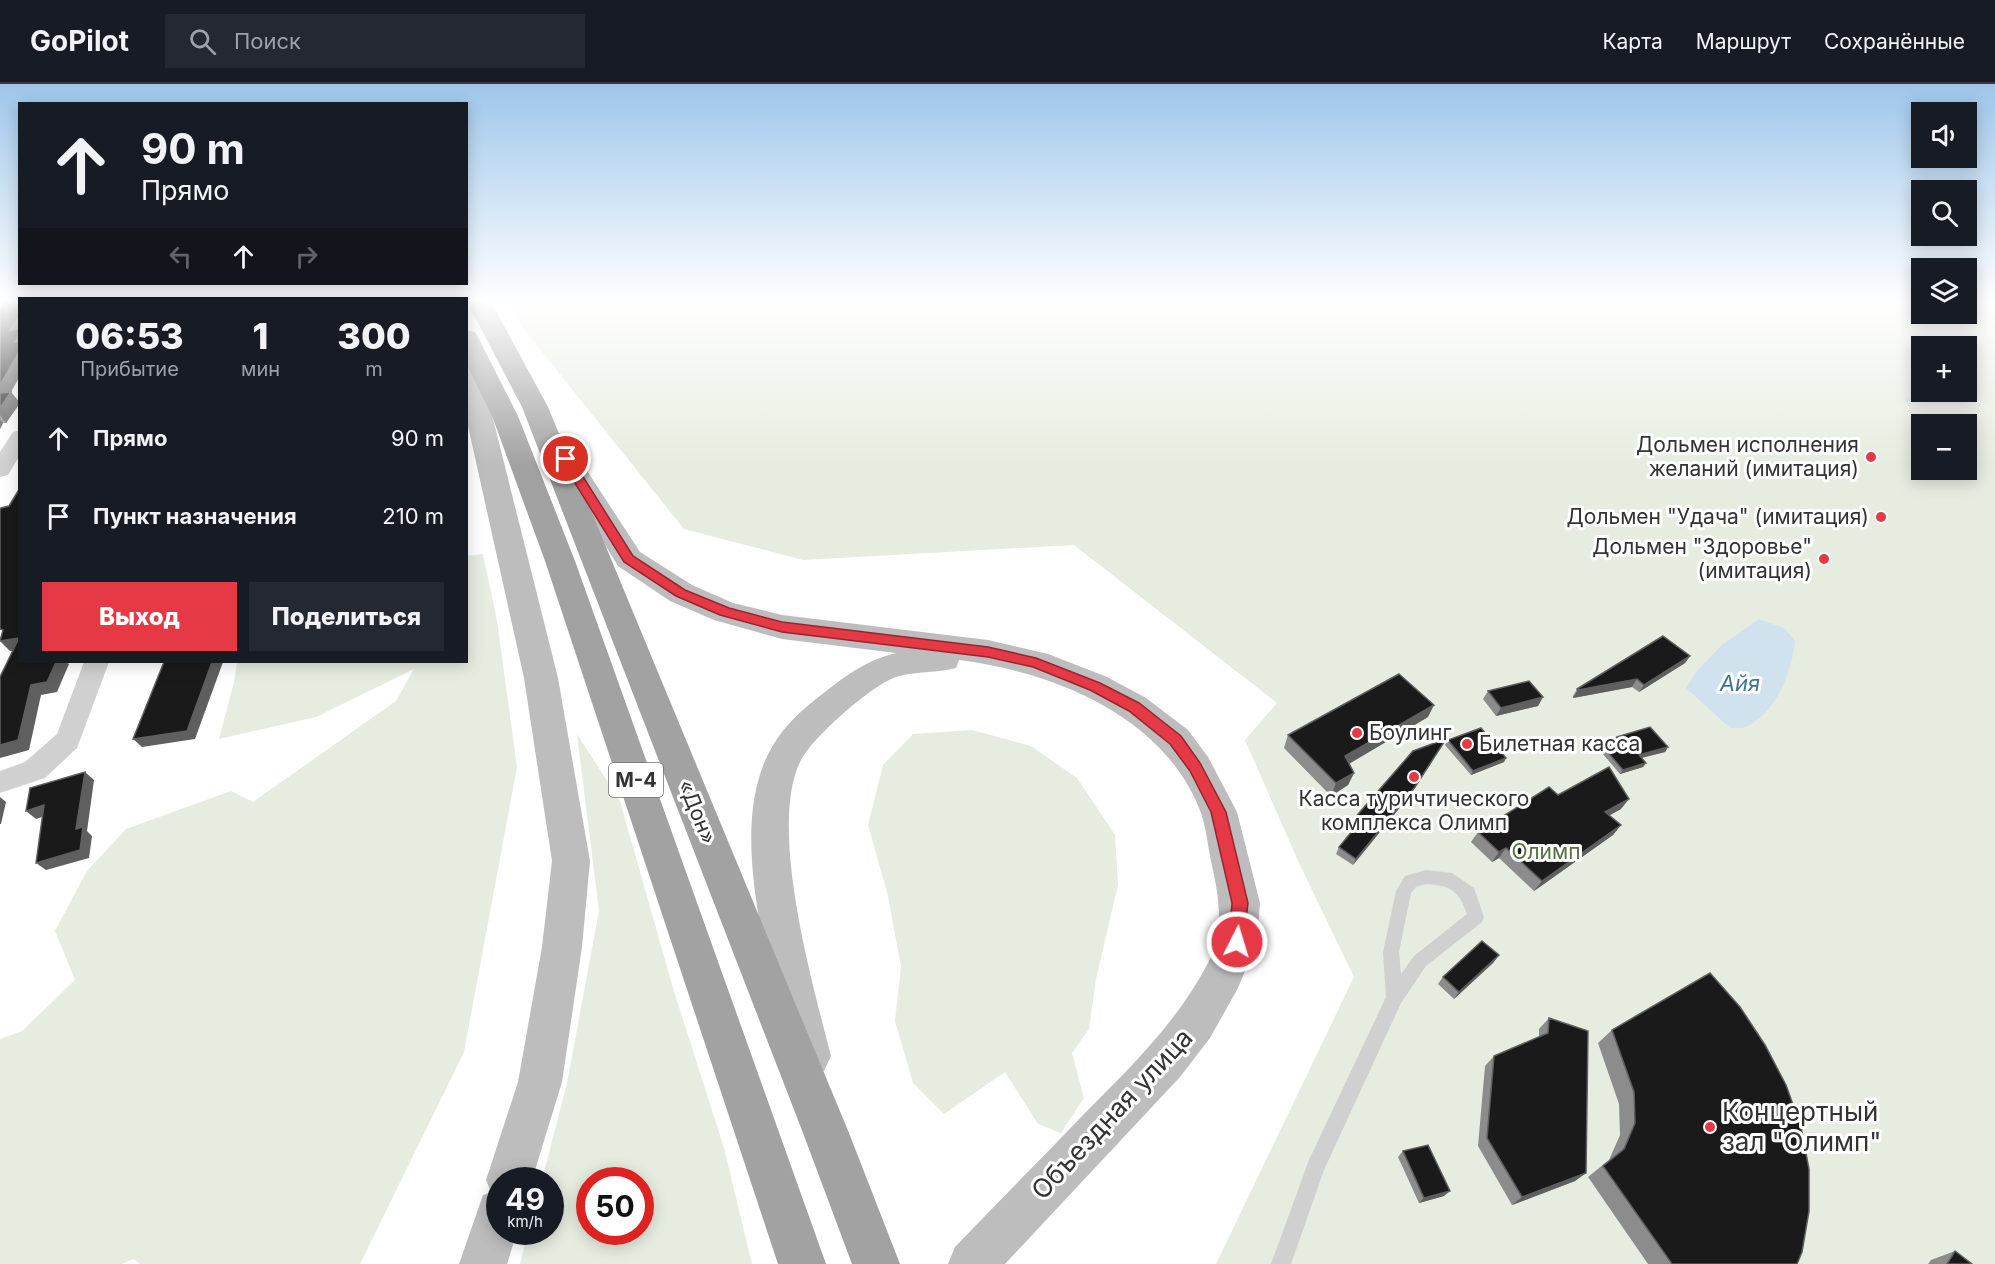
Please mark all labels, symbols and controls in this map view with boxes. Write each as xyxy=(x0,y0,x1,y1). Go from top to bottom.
search box xyxy=(165,14,585,68)
text: GoPilot xyxy=(30,24,129,58)
icon: search xyxy=(186,25,219,58)
text: Поиск xyxy=(234,28,301,54)
text: Карта xyxy=(1602,29,1663,54)
text: Маршрут xyxy=(1696,29,1791,54)
text: Сохранённые xyxy=(1824,29,1965,54)
map controls xyxy=(1911,102,1977,480)
button: sound xyxy=(1911,102,1977,168)
text: 90 m xyxy=(141,123,245,174)
icon: ahead xyxy=(42,126,120,204)
text: Прямо xyxy=(141,174,230,207)
button: search xyxy=(1911,180,1977,246)
icon: left xyxy=(164,240,197,273)
icon: ahead xyxy=(227,240,260,273)
icon: right xyxy=(290,240,323,273)
button: layers xyxy=(1911,258,1977,324)
text: 06:53 xyxy=(75,314,184,358)
text: 1 xyxy=(253,314,268,358)
text: 300 xyxy=(337,314,411,358)
button: + xyxy=(1911,336,1977,402)
text: Прибытие xyxy=(80,357,179,381)
text: мин xyxy=(241,357,280,381)
text: m xyxy=(365,357,383,381)
button: − xyxy=(1911,414,1977,480)
icon: ahead xyxy=(42,422,75,455)
text: Прямо xyxy=(93,425,167,451)
text: 90 m xyxy=(391,425,444,451)
place label: Дольмен исполнения желаний (имитация) xyxy=(1636,432,1859,481)
pin xyxy=(540,433,591,484)
icon: arrive xyxy=(549,442,582,475)
marker: Дольмен исполнения желаний (имитация) xyxy=(1864,450,1878,464)
icon: arrive xyxy=(42,500,75,533)
text: Пункт назначения xyxy=(93,503,297,529)
text: 210 m xyxy=(382,503,444,529)
place label: Дольмен "Удача" (имитация) xyxy=(1567,504,1869,529)
marker: Дольмен "Удача" (имитация) xyxy=(1874,510,1888,524)
place label: Дольмен "Здоровье" (имитация) xyxy=(1592,534,1812,583)
marker: Дольмен "Здоровье" (имитация) xyxy=(1817,552,1831,566)
button: Выход xyxy=(42,582,237,651)
button: Поделиться xyxy=(249,582,444,651)
water label: Айя xyxy=(1719,670,1760,696)
place label: Боулинг xyxy=(1369,720,1452,745)
marker: Боулинг xyxy=(1350,726,1364,740)
place label: Билетная касса xyxy=(1479,731,1640,756)
marker: Билетная касса xyxy=(1460,737,1474,751)
road number: М-4 xyxy=(609,763,663,797)
marker: Касса туричтического комплекса Олимп xyxy=(1407,770,1421,784)
street label: «Дон» xyxy=(673,776,722,847)
place label: Касса туричтического комплекса Олимп xyxy=(1299,786,1529,835)
park label: Олимп xyxy=(1511,839,1581,864)
position arrow xyxy=(1205,910,1269,974)
street label: Объездная улица xyxy=(1025,1022,1199,1205)
place label: Концертный зал "Олимп" xyxy=(1722,1096,1881,1157)
marker: Концертный зал "Олимп" xyxy=(1703,1120,1717,1134)
speed limit sign: 50 xyxy=(576,1167,654,1245)
text: 49 xyxy=(505,1181,545,1217)
text: km/h xyxy=(507,1212,543,1231)

